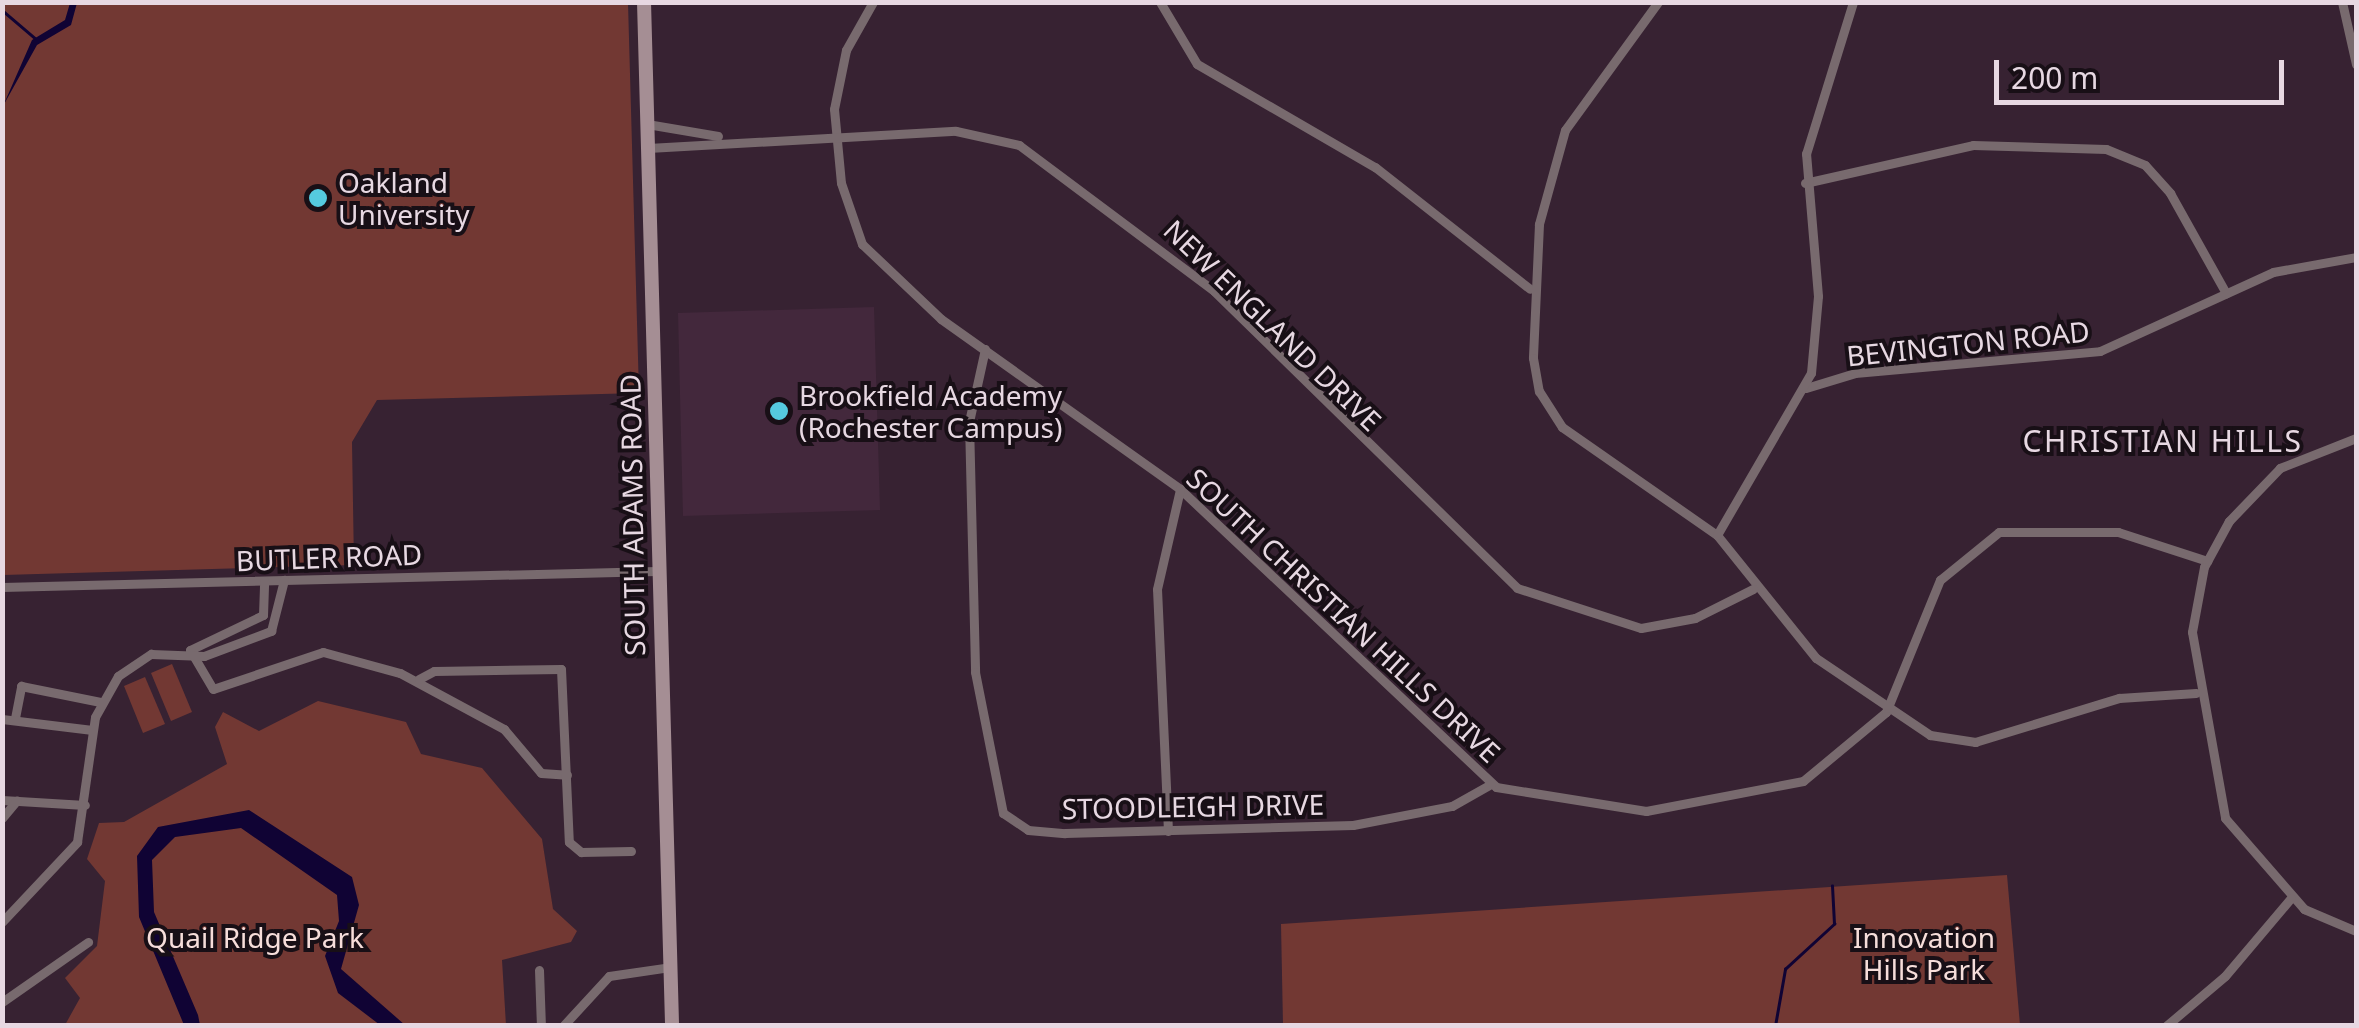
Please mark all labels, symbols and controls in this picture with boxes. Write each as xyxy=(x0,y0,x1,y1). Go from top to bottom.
scale bar xyxy=(1999,40,2289,102)
text: 200 m xyxy=(2011,57,2098,98)
place label: Oakland University xyxy=(338,165,470,231)
marker: Oakland University xyxy=(307,187,329,209)
street label: NEW ENGLAND DRIVE xyxy=(1158,213,1388,437)
street label: BEVINGTON ROAD xyxy=(1845,314,2091,372)
street label: SOUTH ADAMS ROAD xyxy=(613,374,651,656)
place label: Brookfield Academy (Rochester Campus) xyxy=(799,378,1062,444)
marker: Brookfield Academy (Rochester Campus) xyxy=(768,400,790,422)
district label: CHRISTIAN HILLS xyxy=(2023,423,2303,459)
street label: SOUTH CHRISTIAN HILLS DRIVE xyxy=(1181,461,1507,769)
street label: BUTLER ROAD xyxy=(235,537,423,577)
street label: STOODLEIGH DRIVE xyxy=(1062,787,1324,825)
park label: Quail Ridge Park xyxy=(146,920,364,954)
park label: Innovation Hills Park xyxy=(1853,920,1995,986)

